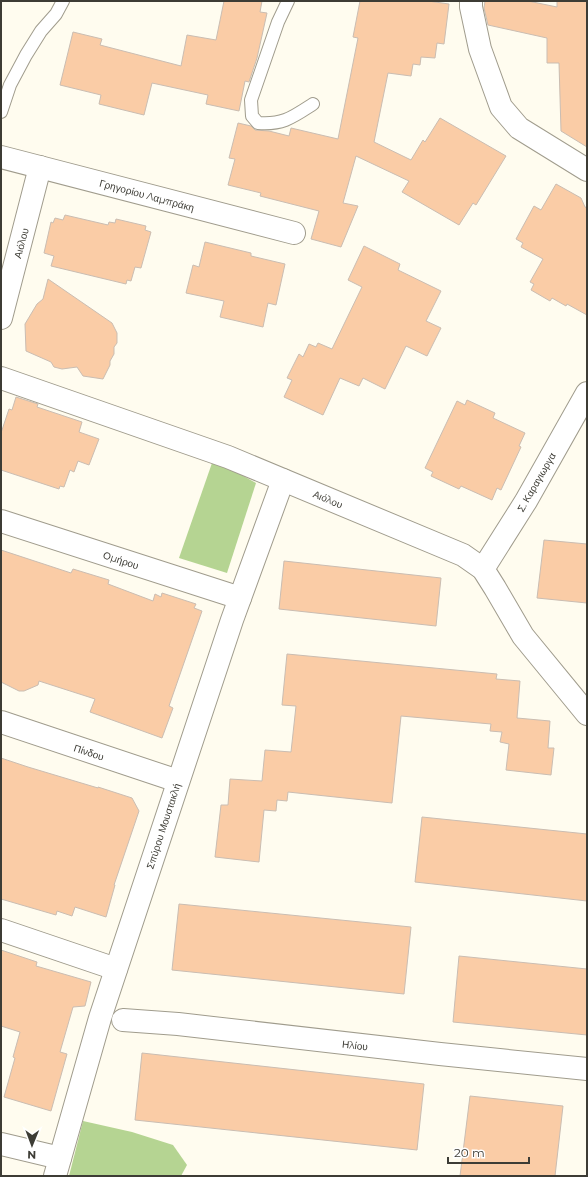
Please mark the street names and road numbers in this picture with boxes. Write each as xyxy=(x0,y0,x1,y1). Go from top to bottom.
street label: Γρηγορίου Λαμπράκη xyxy=(98,177,196,214)
street label: Αιόλου xyxy=(11,227,32,260)
street label: Σ. Καραγιωργα xyxy=(514,450,559,514)
street label: Αιόλου xyxy=(311,487,345,511)
street label: Ομήρου xyxy=(101,549,140,572)
street label: Πίνδου xyxy=(72,741,106,763)
street label: Σπύρου Μουστακλή xyxy=(143,782,183,871)
street label: Ηλίου xyxy=(341,1038,369,1053)

